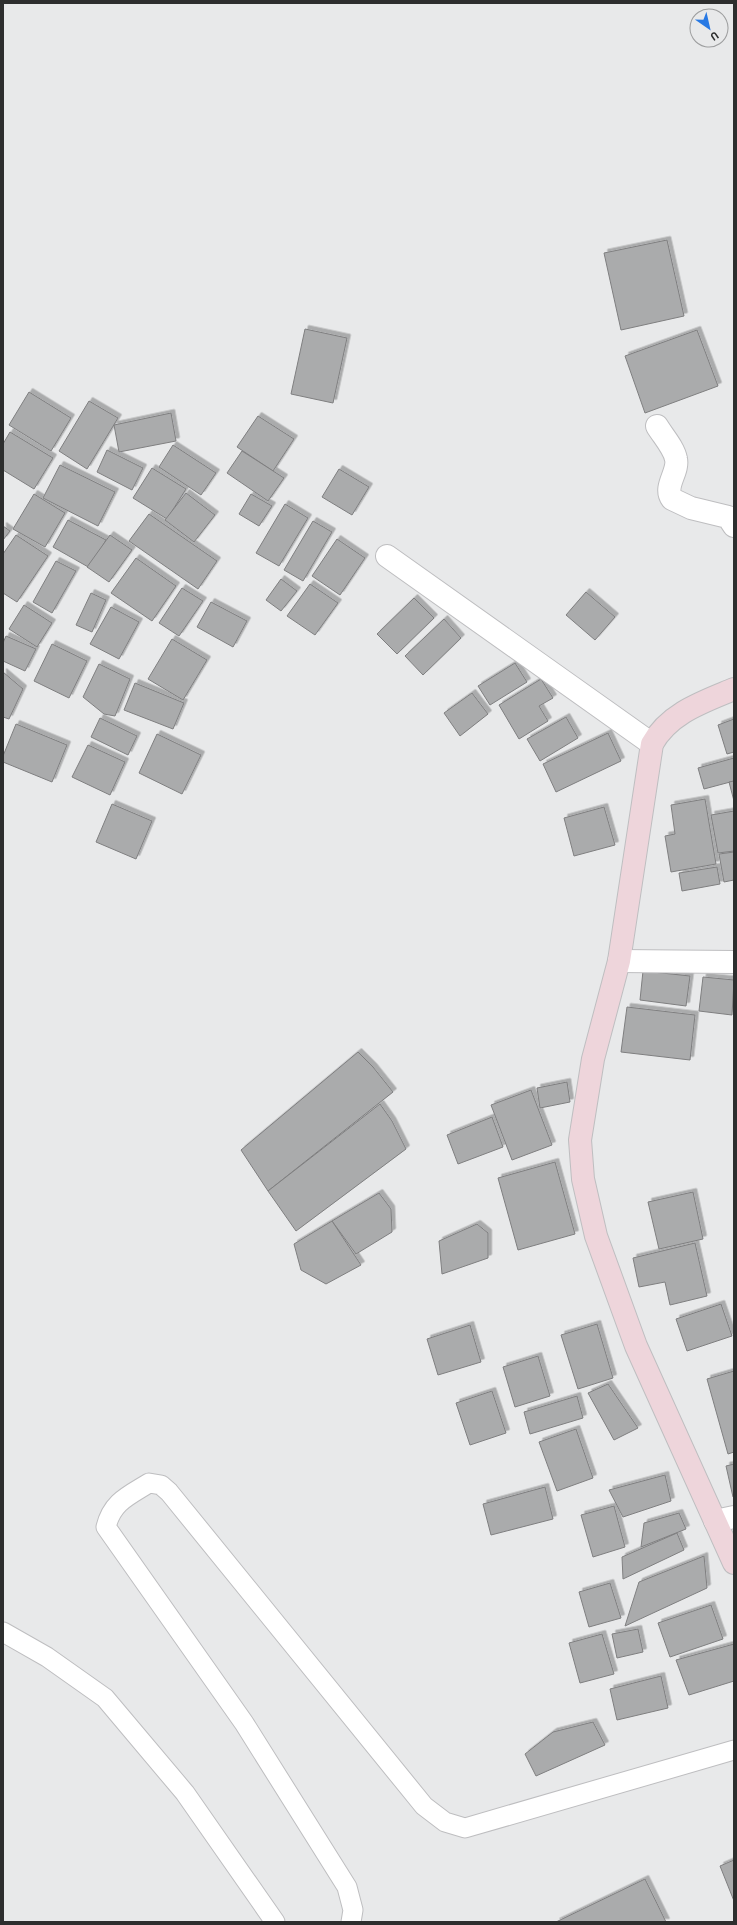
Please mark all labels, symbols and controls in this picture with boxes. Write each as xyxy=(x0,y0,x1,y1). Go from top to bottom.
north arrow xyxy=(689,8,729,48)
text: U xyxy=(708,29,721,44)

